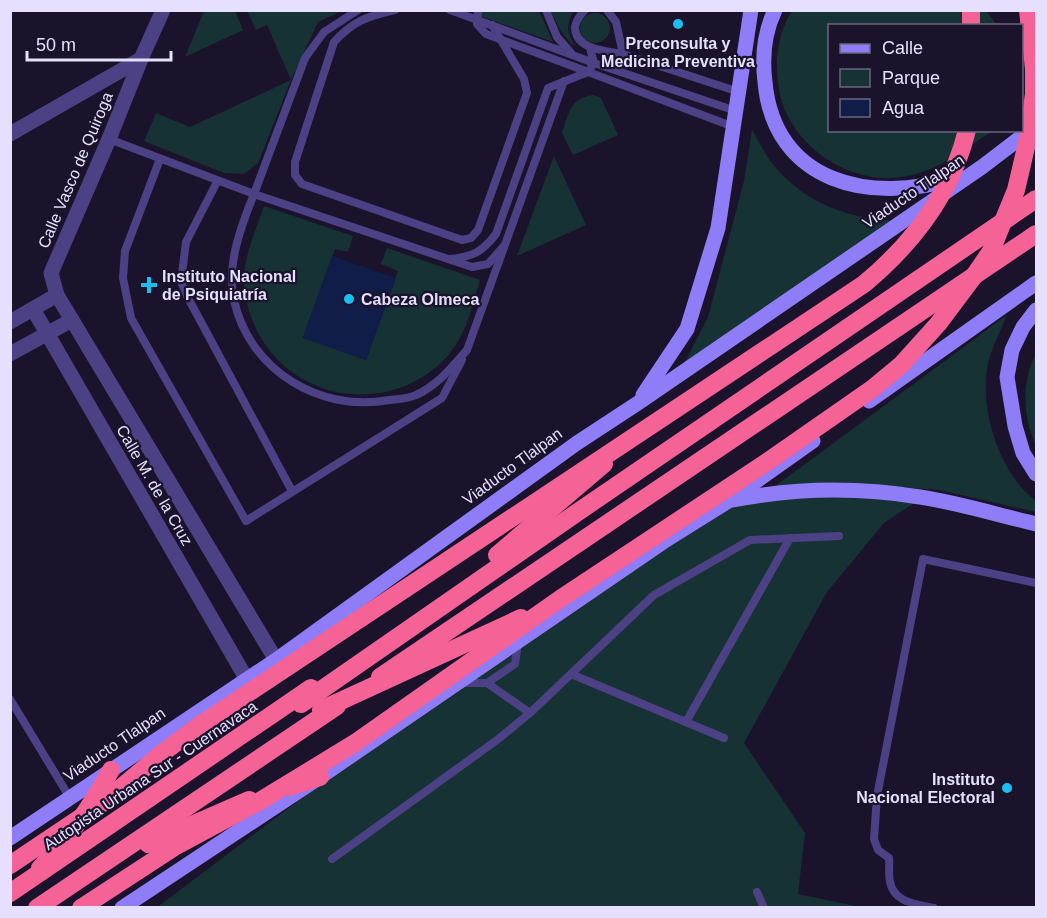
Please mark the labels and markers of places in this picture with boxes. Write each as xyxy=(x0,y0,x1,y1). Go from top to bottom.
marker: Preconsulta y Medicina Preventiva xyxy=(671,17,685,31)
place label: Preconsulta y Medicina Preventiva xyxy=(601,35,755,70)
place label: Instituto Nacional de Psiquiatría xyxy=(162,268,296,303)
marker: Instituto Nacional de Psiquiatría xyxy=(140,276,158,294)
place label: Cabeza Olmeca xyxy=(361,291,479,308)
marker: Cabeza Olmeca xyxy=(342,292,356,306)
place label: Instituto Nacional Electoral xyxy=(856,771,995,806)
marker: Instituto Nacional Electoral xyxy=(1000,781,1014,795)

